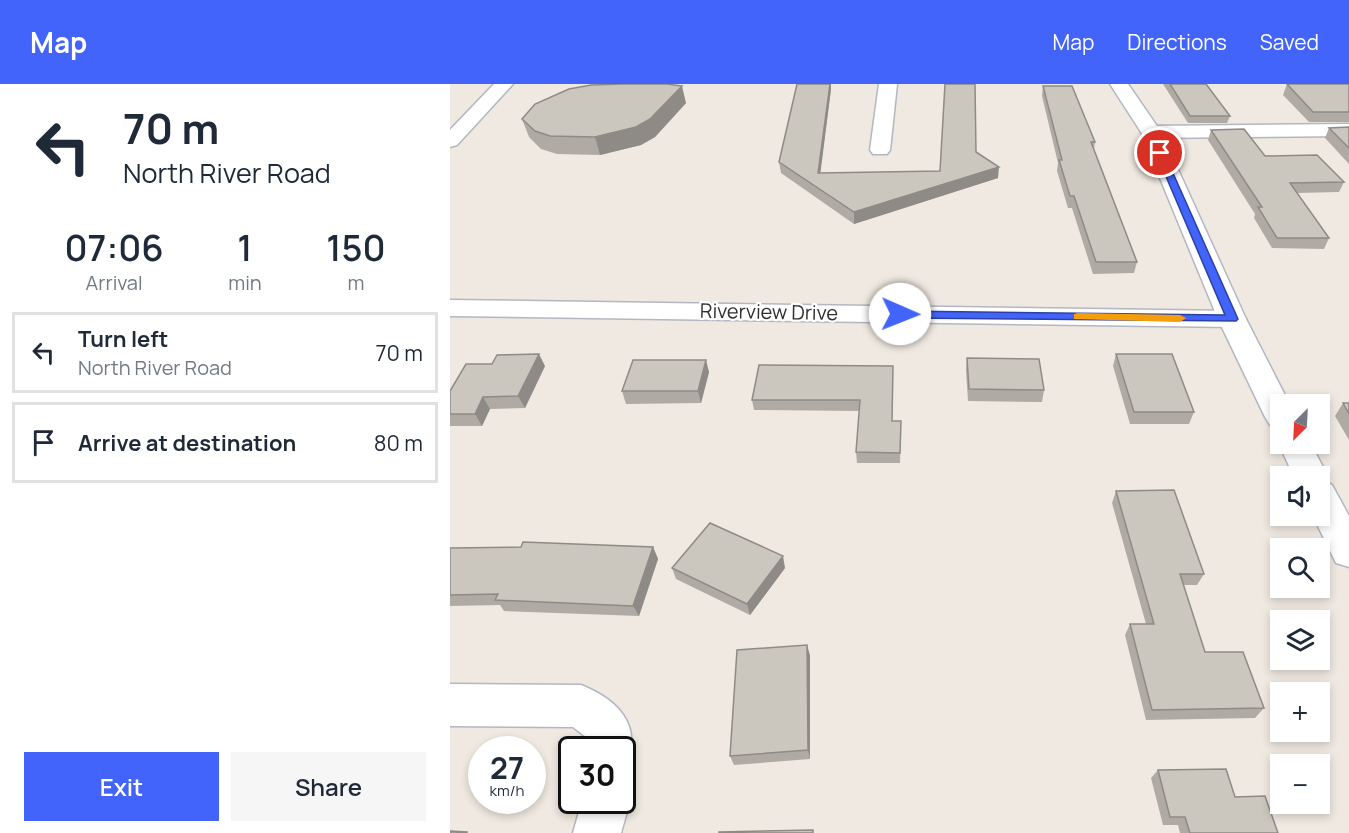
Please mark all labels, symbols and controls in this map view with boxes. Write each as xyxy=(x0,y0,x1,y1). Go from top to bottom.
text: Map xyxy=(30,23,87,61)
text: Map xyxy=(1053,28,1094,56)
text: Directions xyxy=(1127,28,1227,56)
text: Saved xyxy=(1260,28,1319,56)
text: 70 m xyxy=(123,99,219,157)
icon: left xyxy=(24,108,102,186)
pin xyxy=(1134,127,1185,178)
icon: arrive xyxy=(1143,136,1176,169)
text: North River Road xyxy=(123,154,331,191)
text: 07:06 xyxy=(64,223,164,272)
text: 1 xyxy=(237,223,253,272)
text: 150 xyxy=(326,223,386,272)
text: Arrival xyxy=(86,269,143,296)
text: min xyxy=(228,269,262,296)
text: m xyxy=(347,269,364,296)
position arrow xyxy=(868,282,932,346)
street label: Riverview Drive xyxy=(700,297,838,326)
text: Turn left xyxy=(78,324,168,354)
icon: left xyxy=(27,336,60,369)
text: 70 m xyxy=(375,338,423,368)
text: North River Road xyxy=(78,354,232,381)
north arrow xyxy=(1270,394,1330,454)
map controls xyxy=(1270,394,1330,814)
icon: arrive xyxy=(27,426,60,459)
text: Arrive at destination xyxy=(78,428,296,458)
text: 80 m xyxy=(374,428,423,458)
button: sound xyxy=(1270,466,1330,526)
button: search xyxy=(1270,538,1330,598)
button: layers xyxy=(1270,610,1330,670)
button: + xyxy=(1270,682,1330,742)
speed limit sign: 30 xyxy=(558,736,636,814)
text: 27 xyxy=(490,747,524,788)
button: Exit xyxy=(24,752,219,821)
button: Share xyxy=(231,752,426,821)
button: − xyxy=(1270,754,1330,814)
text: km/h xyxy=(490,780,524,801)

